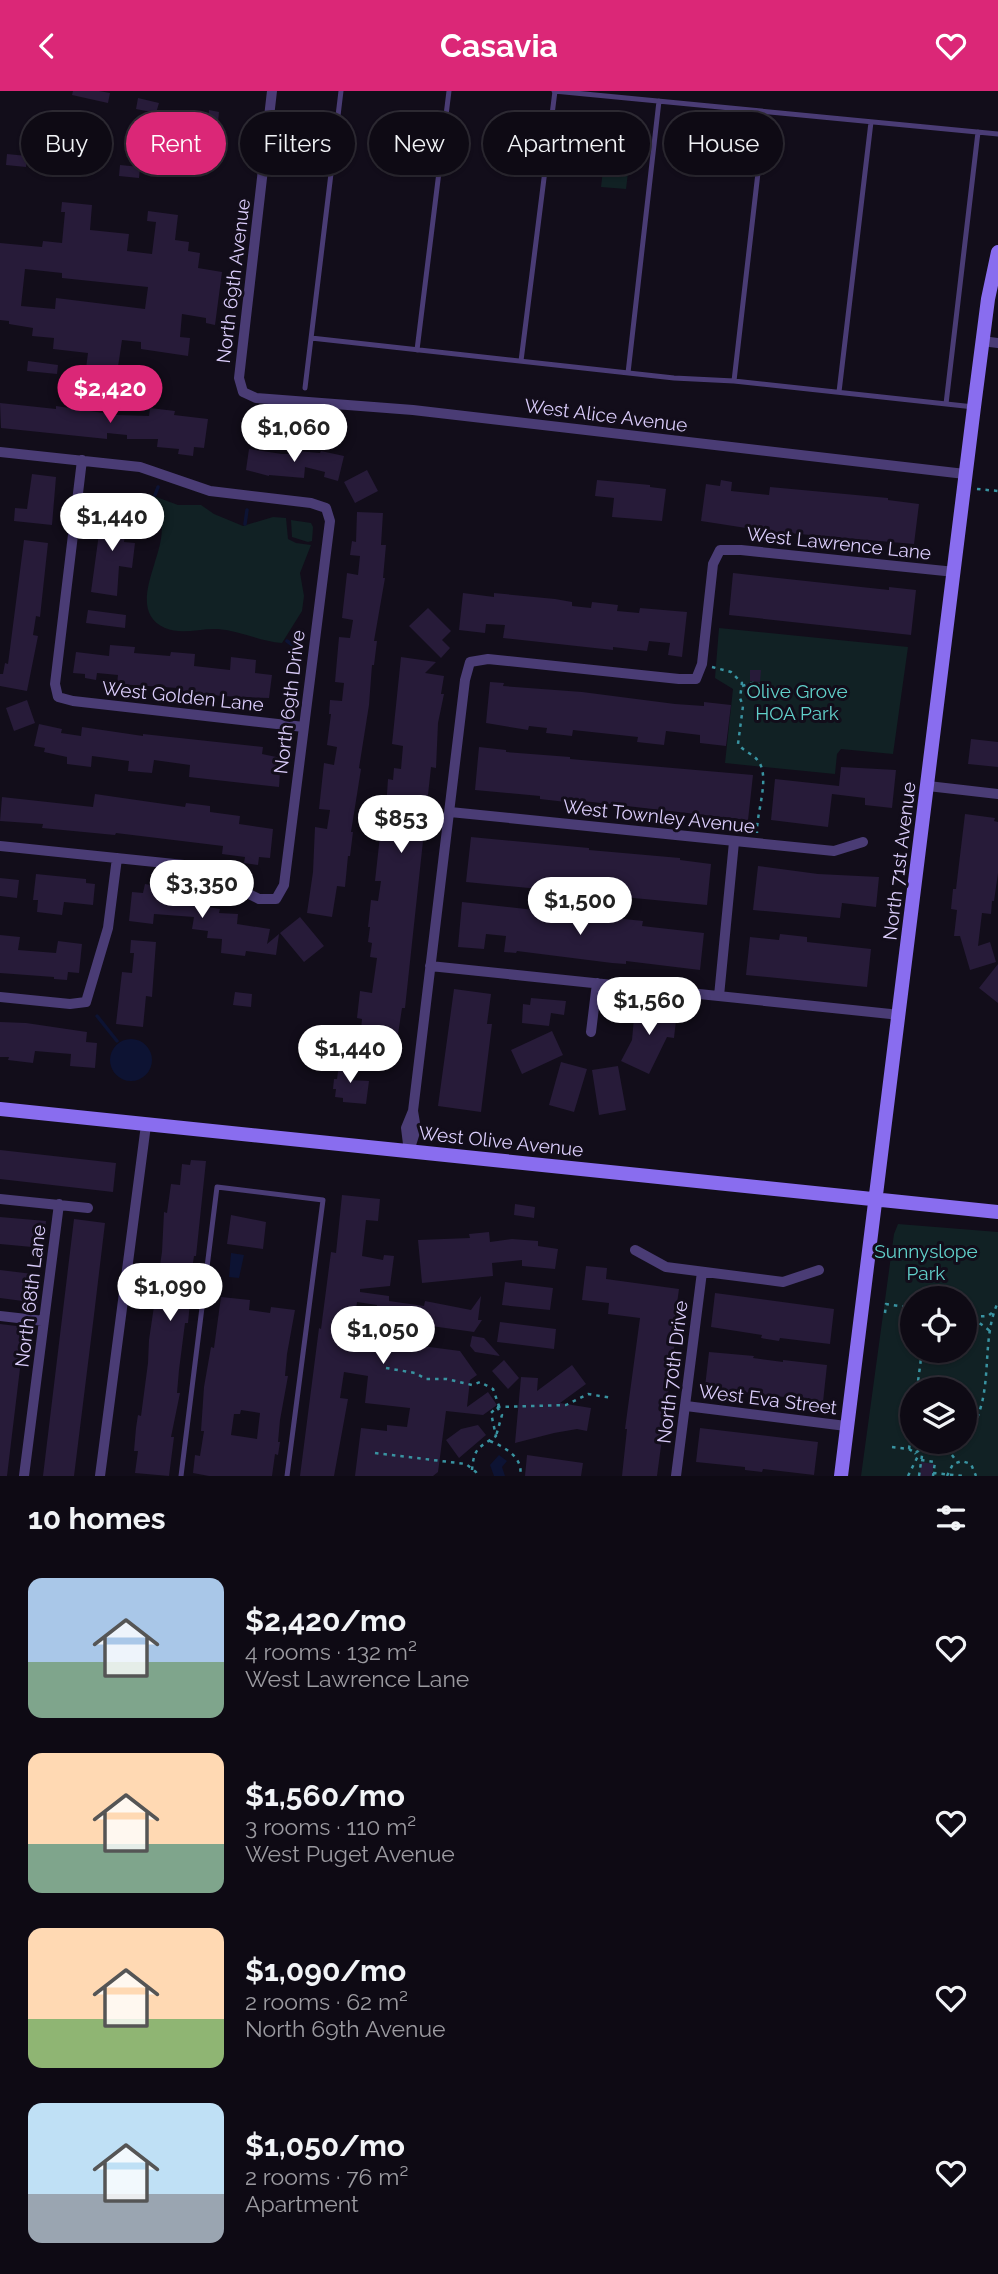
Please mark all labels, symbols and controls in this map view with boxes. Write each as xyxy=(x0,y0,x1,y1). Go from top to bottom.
icon: back xyxy=(28,27,66,65)
text: Casavia xyxy=(440,27,558,64)
icon: heart xyxy=(932,27,970,65)
chip: Buy xyxy=(21,112,112,175)
chip: Rent xyxy=(126,112,226,175)
chip: Filters xyxy=(240,112,355,175)
chip: New xyxy=(369,112,469,175)
chip: Apartment xyxy=(483,112,650,175)
chip: House xyxy=(664,112,783,175)
street label: North 69th Avenue xyxy=(212,197,254,365)
pin: $2,420 xyxy=(53,365,167,425)
text: $2,420 xyxy=(73,374,147,401)
street label: West Alice Avenue xyxy=(523,394,689,436)
pin: $1,060 xyxy=(237,405,351,464)
text: $1,060 xyxy=(257,413,331,440)
pin: $1,440 xyxy=(55,493,169,553)
text: $1,440 xyxy=(76,502,148,529)
street label: West Lawrence Lane xyxy=(746,522,932,564)
street label: North 69th Drive xyxy=(269,629,309,775)
street label: West Golden Lane xyxy=(101,677,265,715)
park label: Olive Grove HOA Park xyxy=(746,680,848,724)
street label: North 71st Avenue xyxy=(878,780,920,942)
pin: $853 xyxy=(360,795,442,855)
street label: West Townley Avenue xyxy=(562,795,756,837)
text: $853 xyxy=(374,804,428,831)
pin: $3,350 xyxy=(145,861,259,920)
text: $3,350 xyxy=(166,869,238,896)
pin: $1,500 xyxy=(523,877,637,937)
text: $1,500 xyxy=(544,886,616,913)
pin: $1,560 xyxy=(592,977,706,1037)
text: $1,560 xyxy=(613,986,685,1013)
pin: $1,440 xyxy=(293,1025,407,1085)
text: $1,440 xyxy=(314,1034,386,1061)
street label: West Olive Avenue xyxy=(418,1121,584,1161)
street label: North 68th Lane xyxy=(10,1223,50,1369)
park label: Sunnyslope Park xyxy=(874,1240,978,1284)
pin: $1,090 xyxy=(113,1263,227,1323)
text: $1,090 xyxy=(133,1272,207,1299)
map controls xyxy=(900,1286,977,1454)
button: locate xyxy=(900,1286,977,1363)
street label: North 70th Drive xyxy=(652,1299,692,1445)
pin: $1,050 xyxy=(326,1307,440,1366)
text: $1,050 xyxy=(347,1315,419,1342)
button: layers xyxy=(900,1377,977,1454)
street label: West Eva Street xyxy=(698,1380,839,1418)
icon: filters xyxy=(932,1499,970,1537)
text: 10 homes xyxy=(28,1501,165,1536)
text: $2,420/mo xyxy=(245,1603,406,1638)
icon: home xyxy=(84,1606,168,1690)
icon: heart xyxy=(932,1629,970,1667)
text: 4 rooms · 132 m² xyxy=(245,1638,417,1665)
text: West Lawrence Lane xyxy=(245,1665,469,1692)
text: $1,560/mo xyxy=(245,1778,405,1813)
icon: home xyxy=(84,1781,168,1865)
icon: heart xyxy=(932,1804,970,1842)
text: 3 rooms · 110 m² xyxy=(245,1813,416,1840)
text: West Puget Avenue xyxy=(245,1840,455,1867)
text: $1,090/mo xyxy=(245,1953,406,1988)
icon: home xyxy=(84,1956,168,2040)
icon: heart xyxy=(932,1979,970,2017)
text: 2 rooms · 62 m² xyxy=(245,1988,408,2015)
text: North 69th Avenue xyxy=(245,2015,446,2042)
text: $1,050/mo xyxy=(245,2128,405,2163)
icon: home xyxy=(84,2131,168,2215)
icon: heart xyxy=(932,2154,970,2192)
text: 2 rooms · 76 m² xyxy=(245,2163,408,2190)
text: Apartment xyxy=(245,2190,359,2217)

